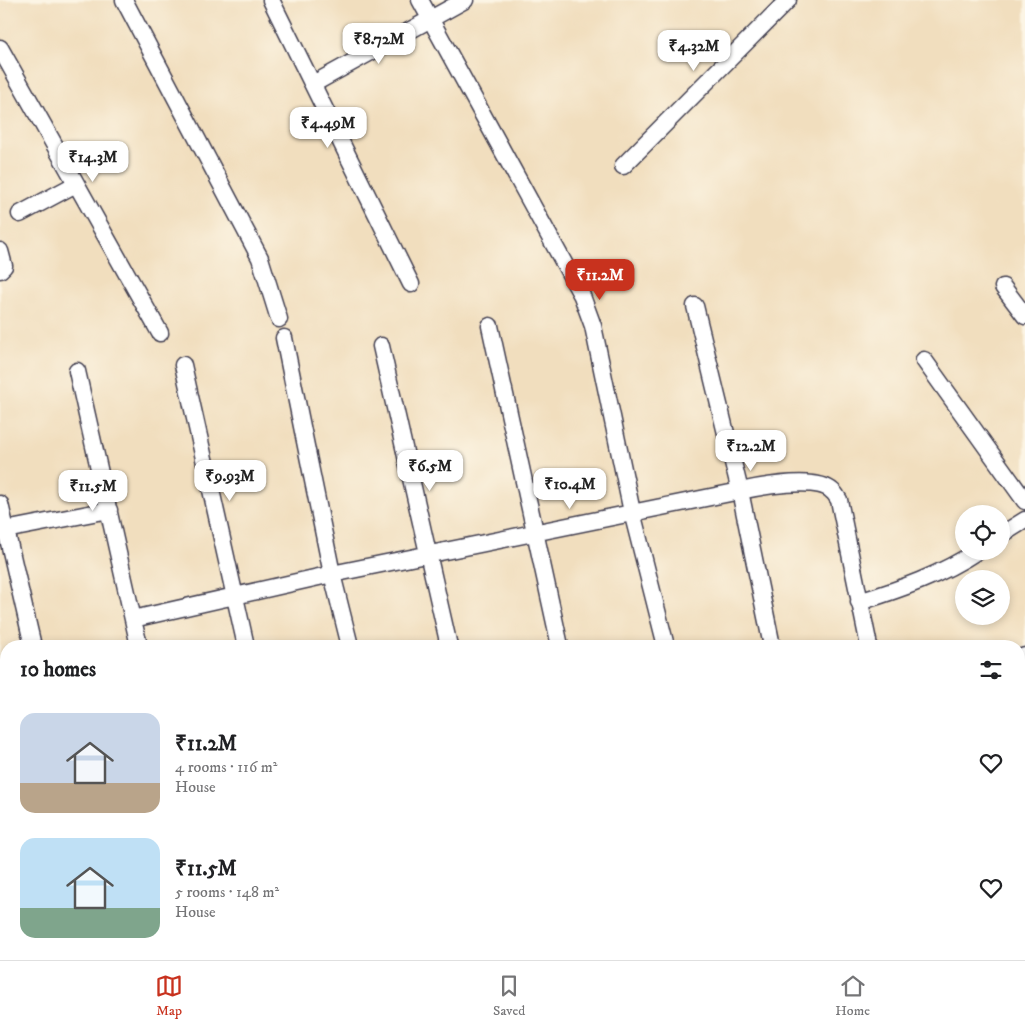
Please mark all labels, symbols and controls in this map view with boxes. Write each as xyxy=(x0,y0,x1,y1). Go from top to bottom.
pin: ₹8.72M xyxy=(338,22,420,65)
text: ₹8.72M xyxy=(354,29,404,49)
pin: ₹4.32M xyxy=(653,30,735,72)
text: ₹4.32M xyxy=(669,36,720,56)
pin: ₹4.49M xyxy=(287,106,369,149)
text: ₹4.49M xyxy=(301,113,355,133)
pin: ₹14.3M xyxy=(52,140,134,183)
text: ₹14.3M xyxy=(68,147,118,167)
pin: ₹11.2M xyxy=(559,258,641,301)
text: ₹11.2M xyxy=(576,265,624,285)
pin: ₹12.2M xyxy=(710,430,792,472)
text: ₹12.2M xyxy=(726,436,776,456)
pin: ₹6.5M xyxy=(395,450,465,492)
text: ₹6.5M xyxy=(408,456,452,476)
pin: ₹9.93M xyxy=(189,460,271,502)
text: ₹9.93M xyxy=(205,466,255,486)
pin: ₹10.4M xyxy=(529,468,611,510)
pin: ₹11.5M xyxy=(52,470,134,512)
text: ₹10.4M xyxy=(544,474,596,494)
text: ₹11.5M xyxy=(69,476,117,496)
map controls xyxy=(955,505,1010,625)
button: locate xyxy=(955,505,1010,560)
button: layers xyxy=(955,570,1010,625)
icon: filters xyxy=(977,656,1005,684)
text: 10 homes xyxy=(20,657,96,683)
text: ₹11.2M xyxy=(175,731,237,757)
icon: home xyxy=(60,733,120,793)
icon: heart xyxy=(977,749,1005,777)
text: 4 rooms · 116 m² xyxy=(175,757,277,777)
text: House xyxy=(175,777,216,797)
text: ₹11.5M xyxy=(175,856,237,882)
icon: home xyxy=(60,858,120,918)
icon: heart xyxy=(977,874,1005,902)
text: 5 rooms · 148 m² xyxy=(175,882,279,902)
text: House xyxy=(175,902,216,922)
tab: Map xyxy=(155,972,183,1020)
tab: Saved xyxy=(493,972,525,1020)
tab: Home xyxy=(835,972,870,1020)

